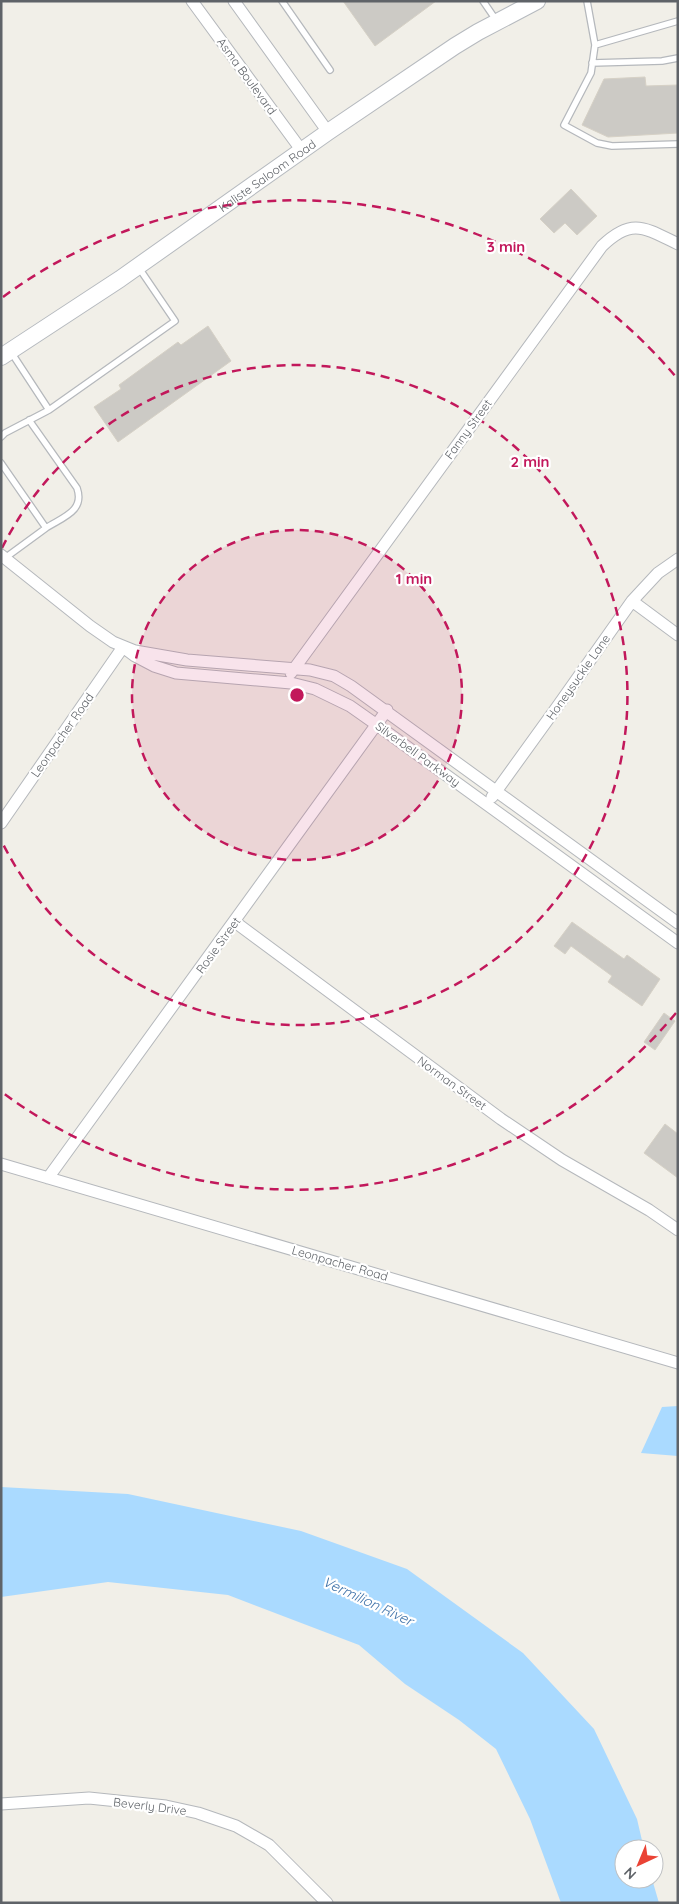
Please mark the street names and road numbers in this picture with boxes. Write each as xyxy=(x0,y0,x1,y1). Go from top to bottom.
street label: Asma Boulevard xyxy=(214,35,280,117)
street label: Kaliste Saloom Road xyxy=(215,136,318,215)
street label: Fanny Street xyxy=(441,396,495,462)
street label: Honeysuckle Lane xyxy=(543,631,613,723)
street label: Leonpacher Road xyxy=(27,690,97,780)
street label: Silverbell Parkway xyxy=(373,718,463,790)
street label: Rosie Street xyxy=(192,914,244,976)
street label: Norman Street xyxy=(414,1053,490,1113)
street label: Leonpacher Road xyxy=(290,1242,390,1284)
street label: Beverly Drive xyxy=(112,1794,188,1818)

